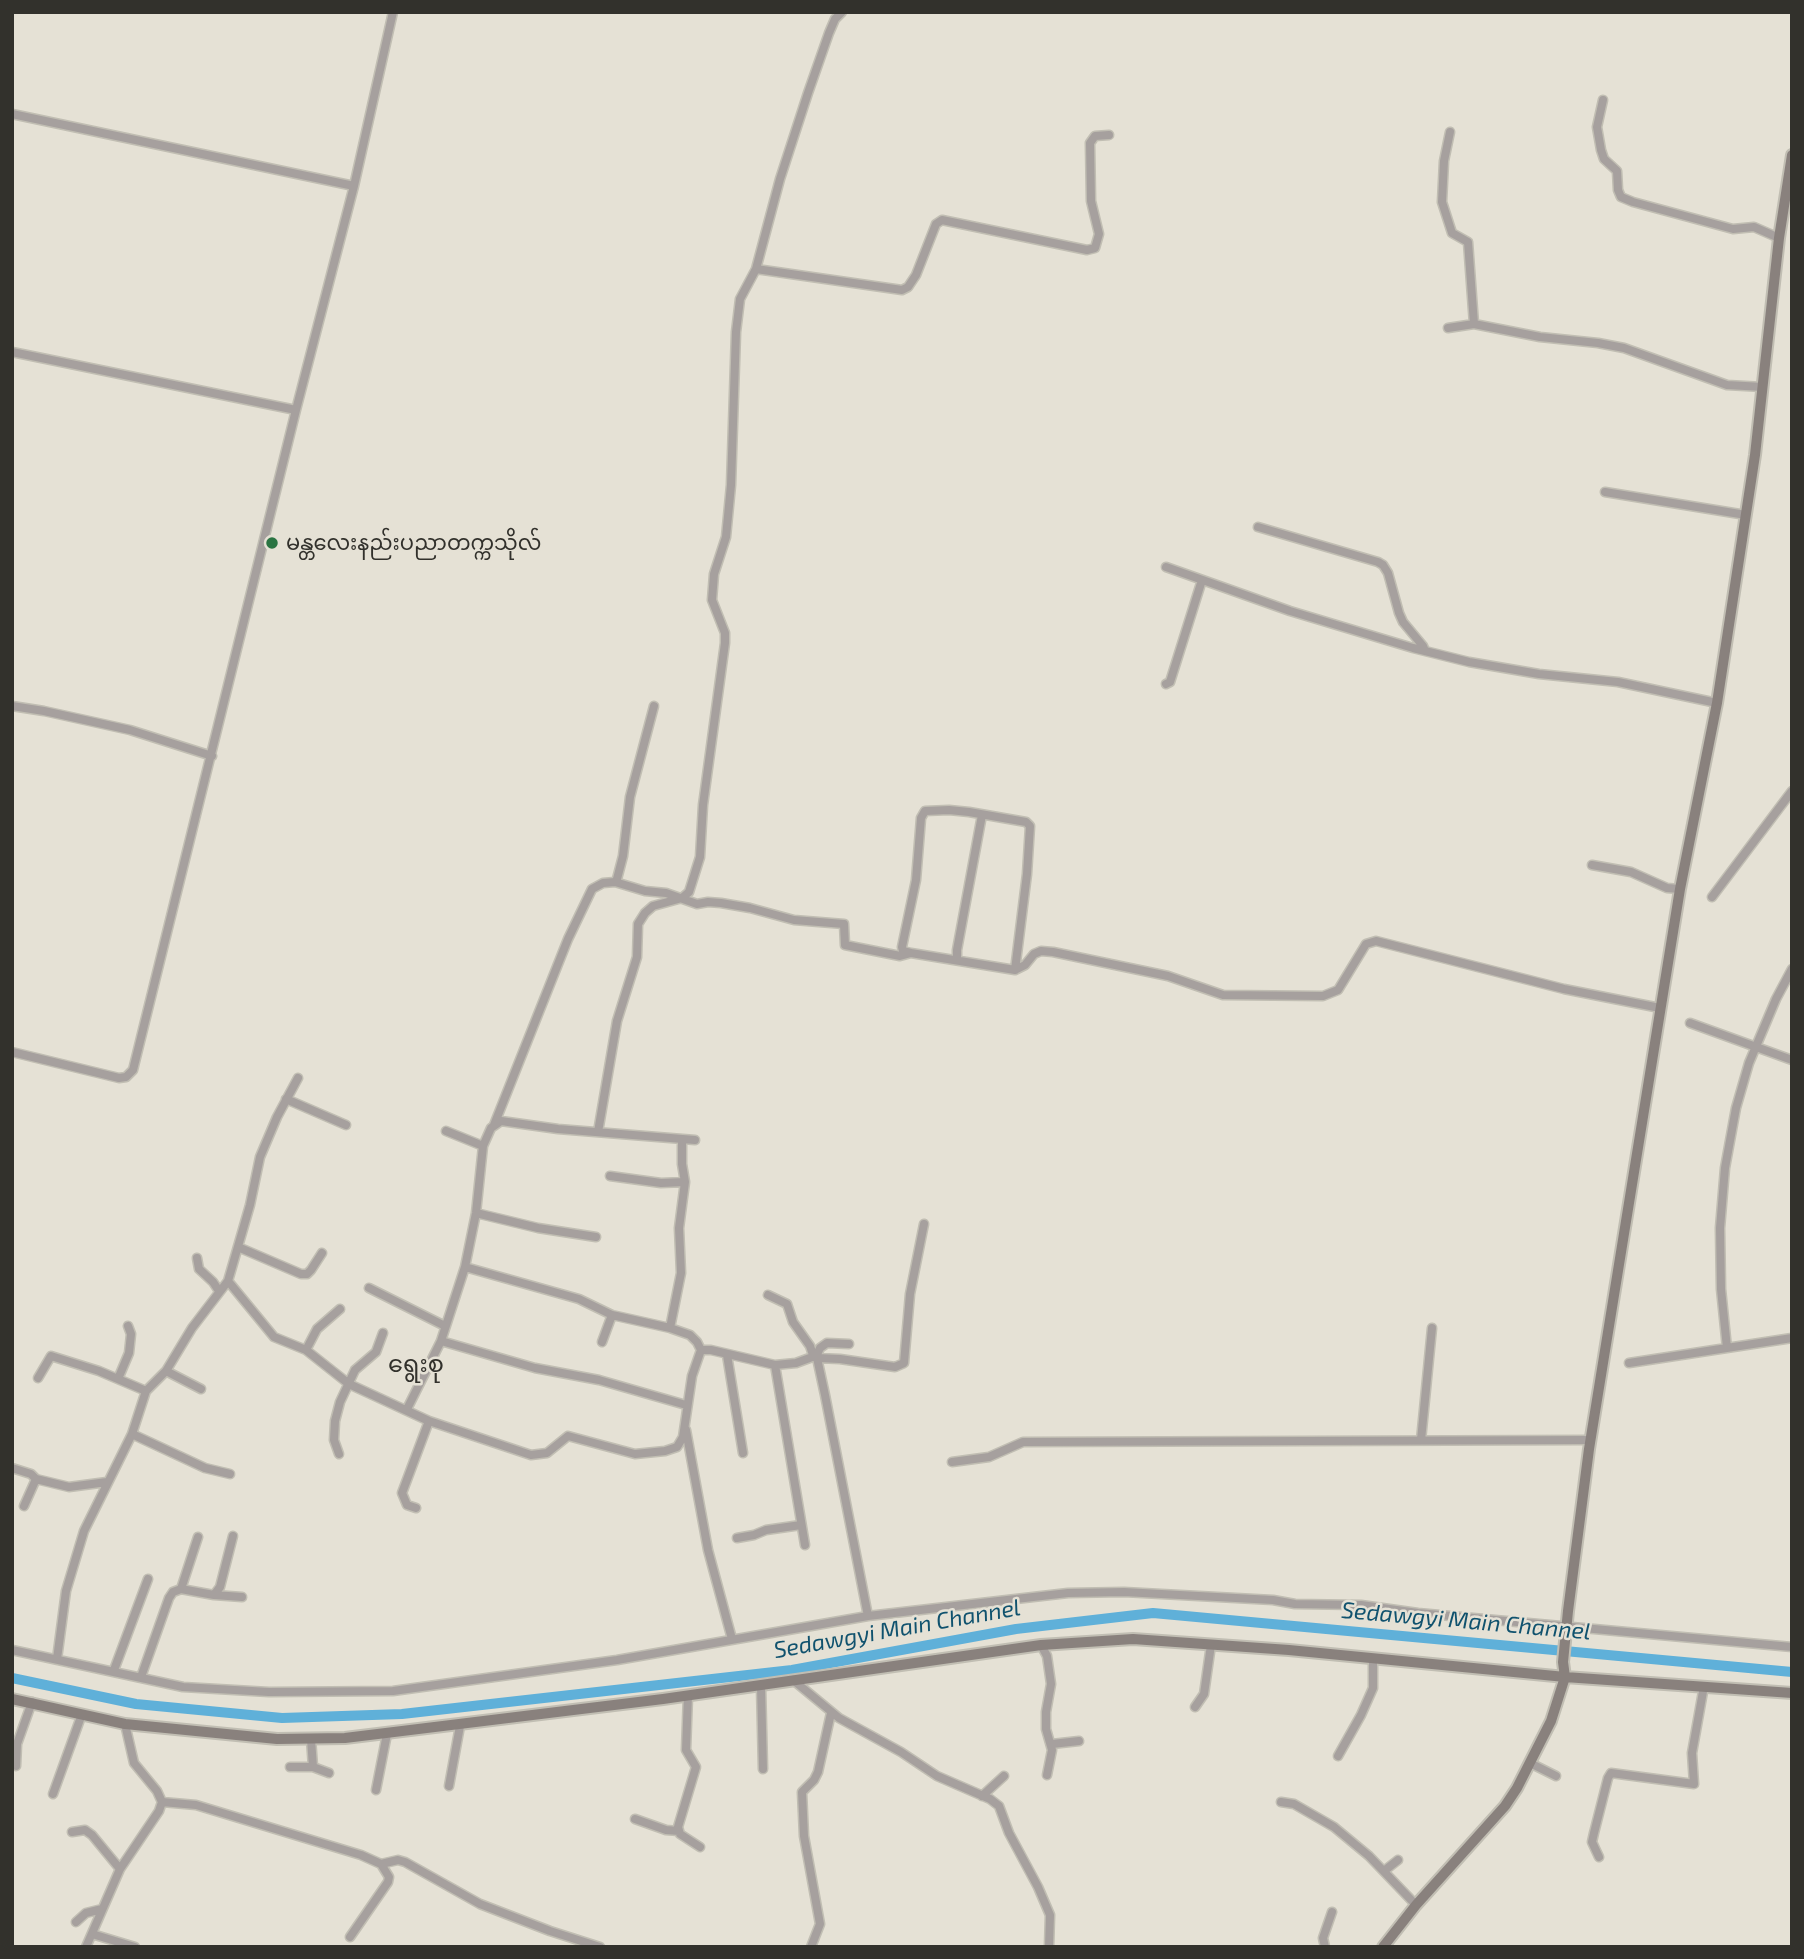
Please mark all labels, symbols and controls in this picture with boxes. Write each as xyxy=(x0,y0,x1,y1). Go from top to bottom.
place label: မန္တလေးနည်းပညာတက္ကသိုလ် xyxy=(286,530,541,556)
marker: မန္တလေးနည်းပညာတက္ကသိုလ် xyxy=(264,535,280,551)
district label: ရွေးစု xyxy=(388,1350,444,1378)
water label: Sedawgyi Main Channel xyxy=(771,1594,1023,1664)
water label: Sedawgyi Main Channel xyxy=(1340,1596,1592,1646)

